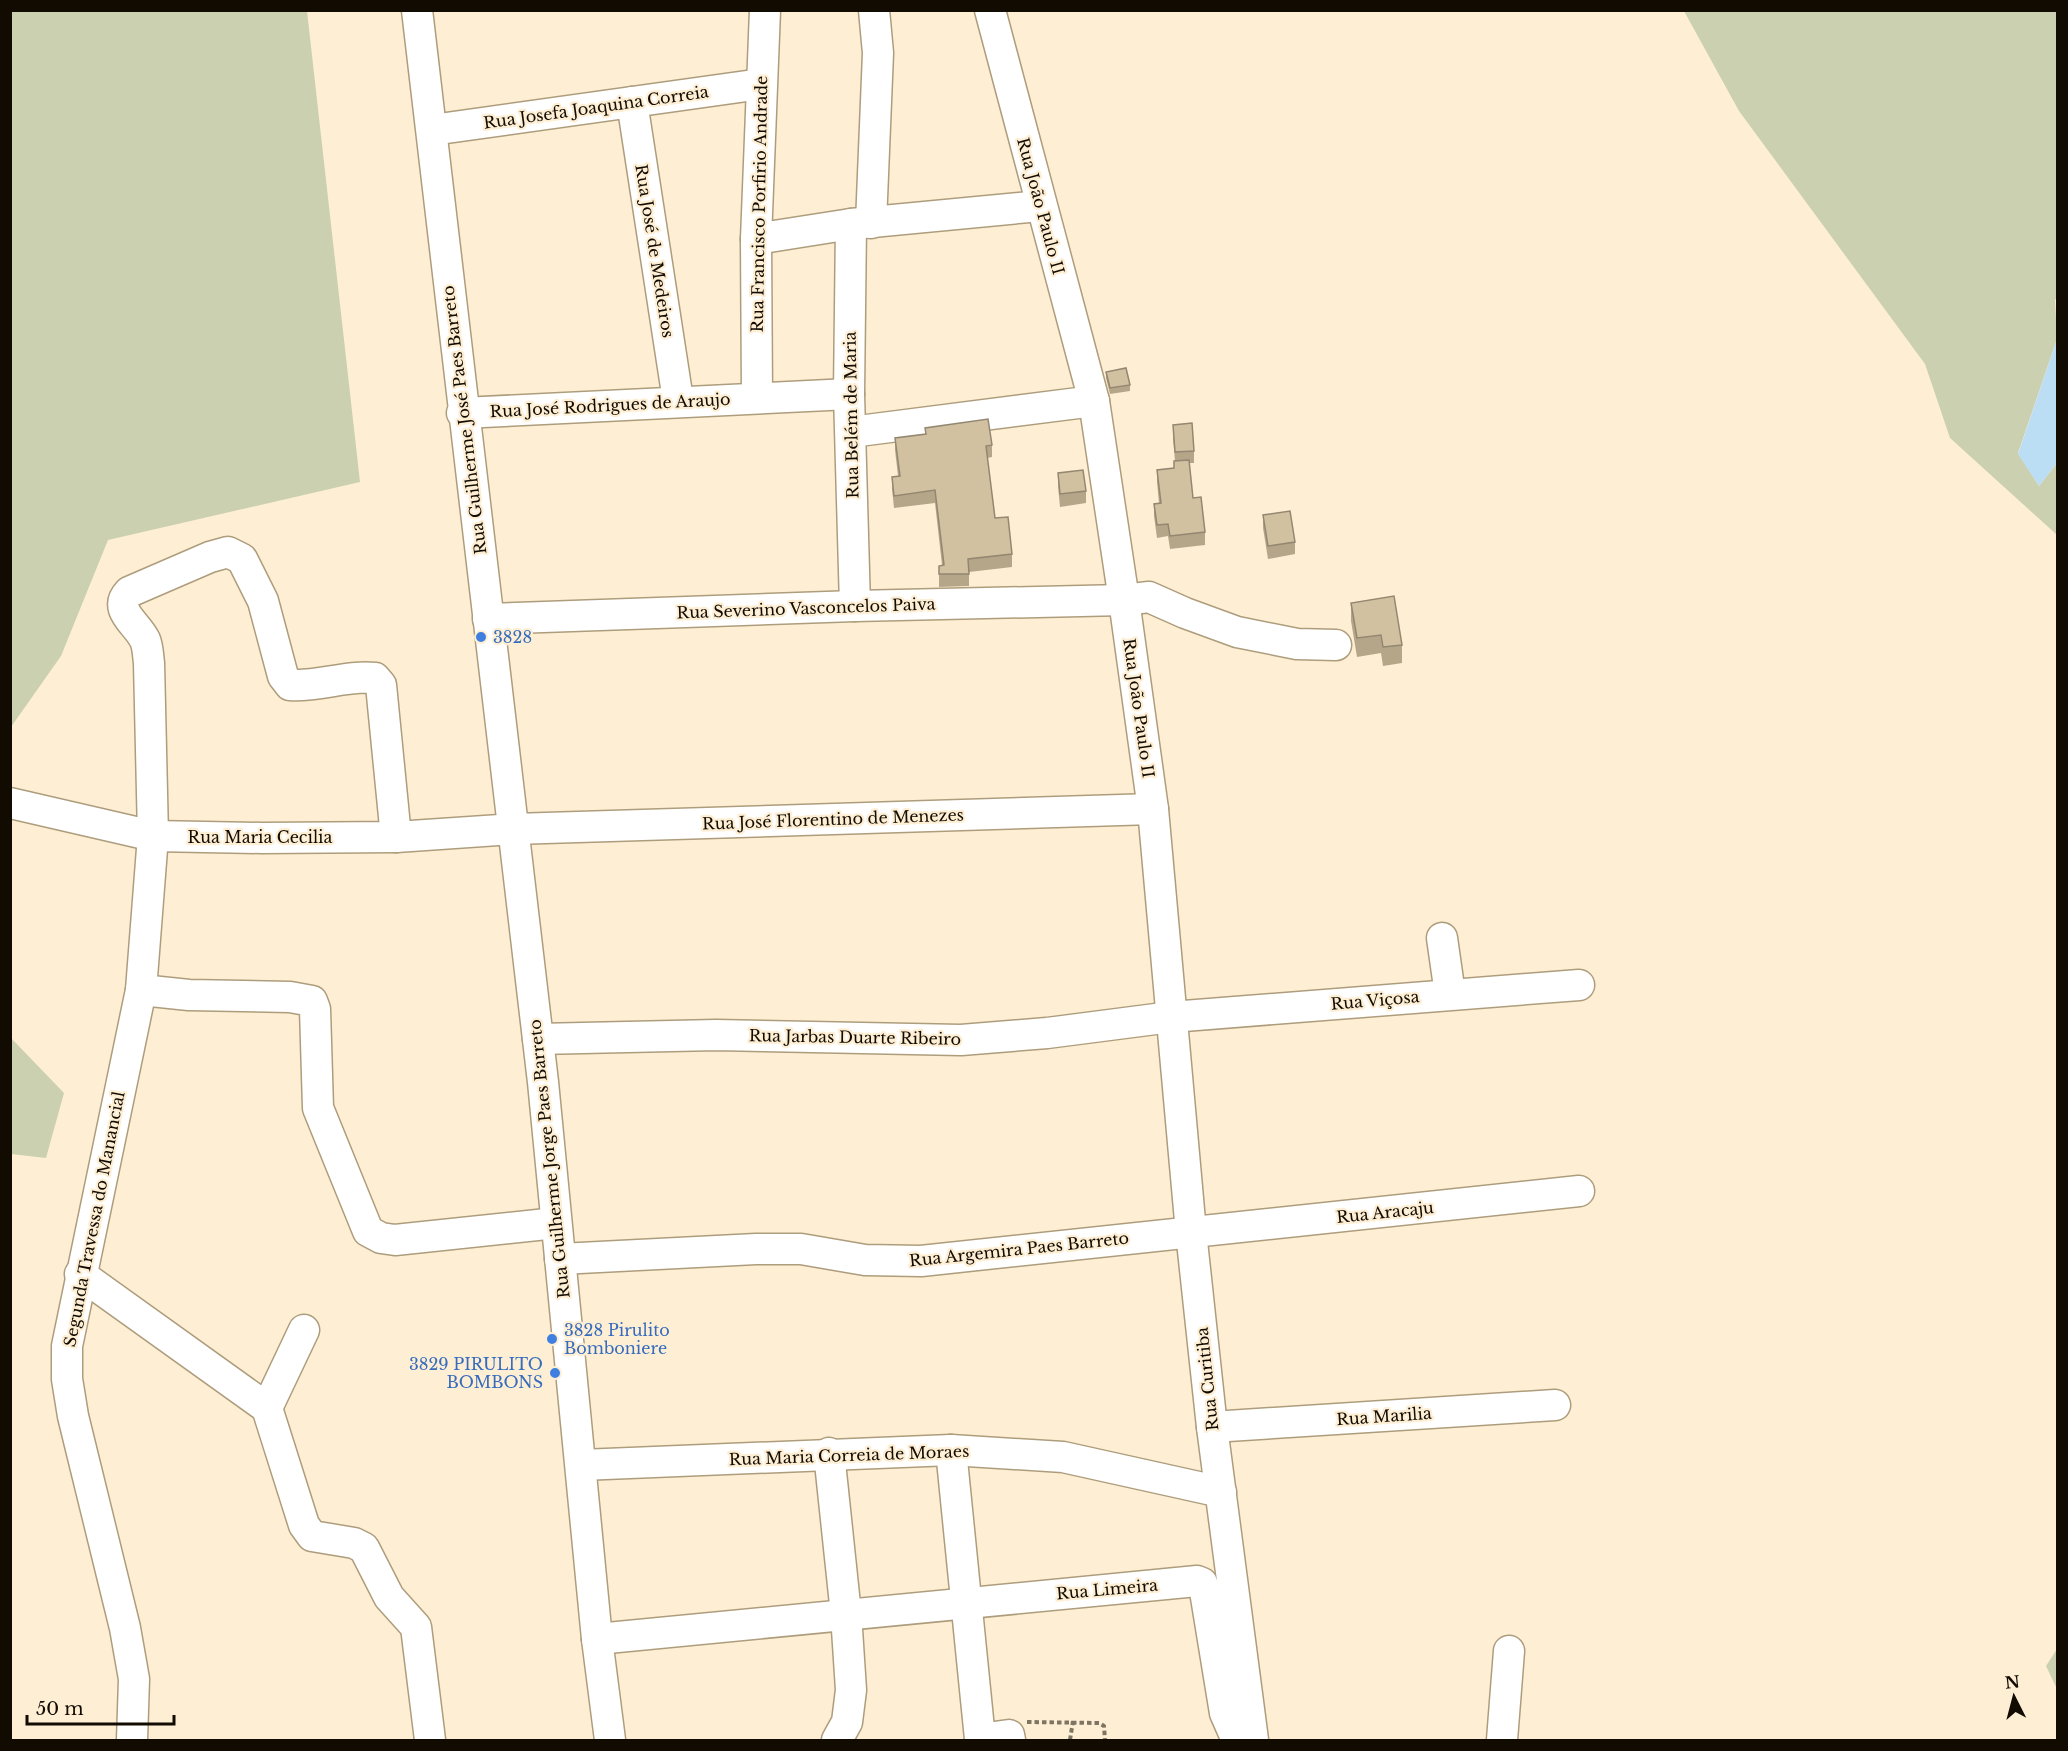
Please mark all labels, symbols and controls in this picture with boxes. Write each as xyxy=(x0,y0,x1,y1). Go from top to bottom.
street label: Rua Francisco Porfirio Andrade xyxy=(747,75,771,333)
street label: Rua Josefa Joaquina Correia xyxy=(482,81,710,133)
street label: Rua João Paulo II xyxy=(1013,135,1069,277)
street label: Rua José de Medeiros xyxy=(631,163,679,339)
street label: Rua Guilherme José Paes Barreto xyxy=(438,284,490,556)
street label: Rua Belém de Maria xyxy=(840,331,862,499)
street label: Rua José Rodrigues de Araujo xyxy=(489,389,731,421)
street label: Rua Severino Vasconcelos Paiva xyxy=(676,593,936,623)
place label: 3828 xyxy=(493,627,532,647)
marker: 3828 xyxy=(474,630,488,644)
street label: Rua João Paulo II xyxy=(1119,637,1159,779)
street label: Rua José Florentino de Menezes xyxy=(702,804,964,834)
street label: Rua Maria Cecilia xyxy=(188,827,333,847)
street label: Rua Viçosa xyxy=(1330,986,1420,1014)
street label: Rua Guilherme Jorge Paes Barreto xyxy=(524,1018,574,1300)
street label: Rua Jarbas Duarte Ribeiro xyxy=(749,1025,961,1049)
street label: Segunda Travessa do Manancial xyxy=(59,1090,129,1348)
street label: Rua Aracaju xyxy=(1335,1197,1435,1227)
street label: Rua Argemira Paes Barreto xyxy=(908,1228,1130,1270)
place label: 3828 Pirulito Bomboniere xyxy=(564,1320,670,1358)
street label: Rua Curitiba xyxy=(1192,1326,1222,1432)
marker: 3828 Pirulito Bomboniere xyxy=(545,1332,559,1346)
place label: 3829 PIRULITO BOMBONS xyxy=(409,1354,543,1392)
marker: 3829 PIRULITO BOMBONS xyxy=(548,1366,562,1380)
street label: Rua Marilia xyxy=(1336,1403,1432,1429)
street label: Rua Maria Correia de Moraes xyxy=(728,1441,970,1469)
street label: Rua Limeira xyxy=(1055,1575,1159,1603)
north arrow xyxy=(1984,1667,2044,1727)
text: N xyxy=(2004,1671,2021,1693)
scale bar xyxy=(27,1688,174,1726)
text: 50 m xyxy=(36,1698,84,1720)

